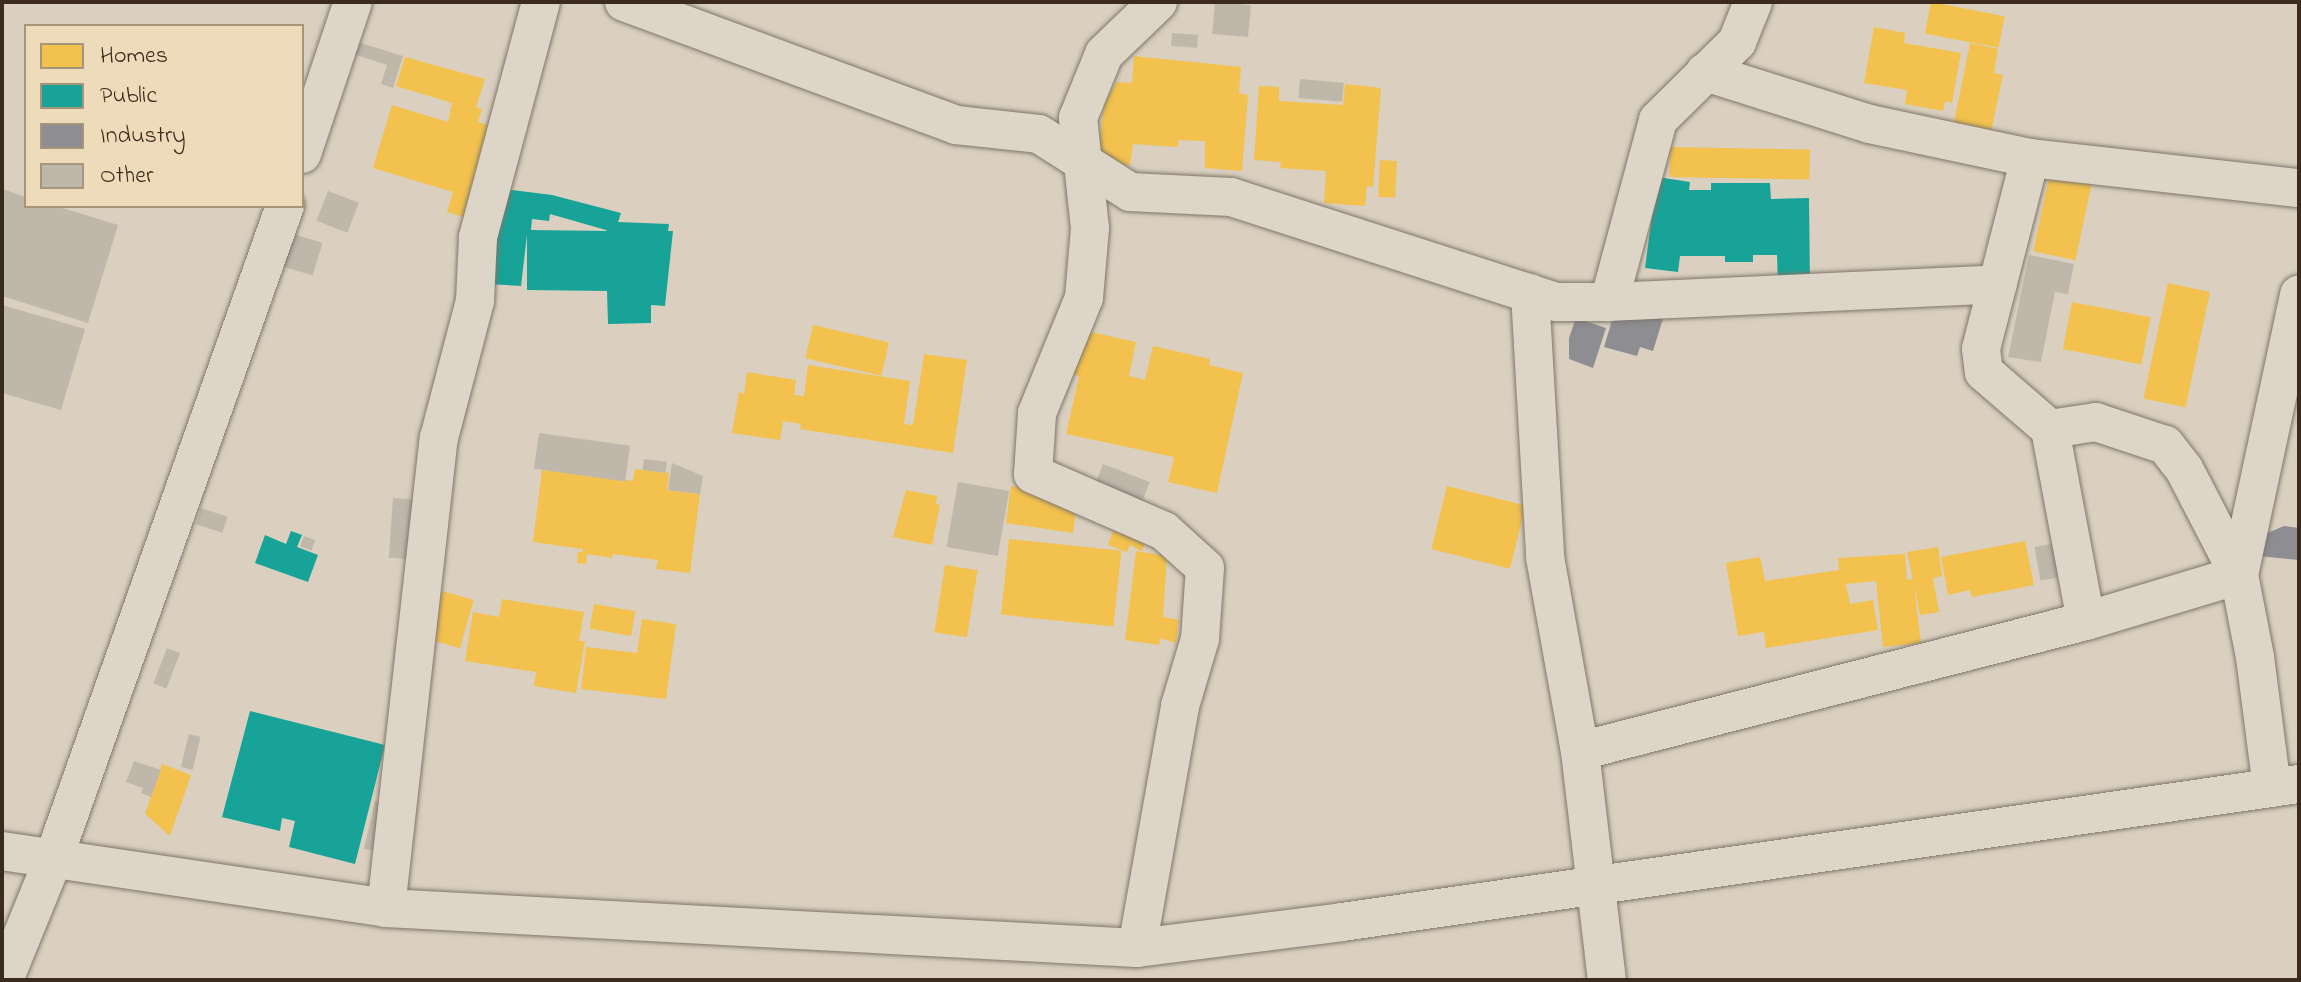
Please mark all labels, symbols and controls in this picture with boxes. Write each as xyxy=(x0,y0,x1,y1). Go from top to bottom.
legend xyxy=(24,24,304,208)
text: Homes xyxy=(100,39,168,74)
text: Public xyxy=(100,79,157,114)
text: Industry xyxy=(100,119,186,154)
text: Other xyxy=(100,159,153,194)

